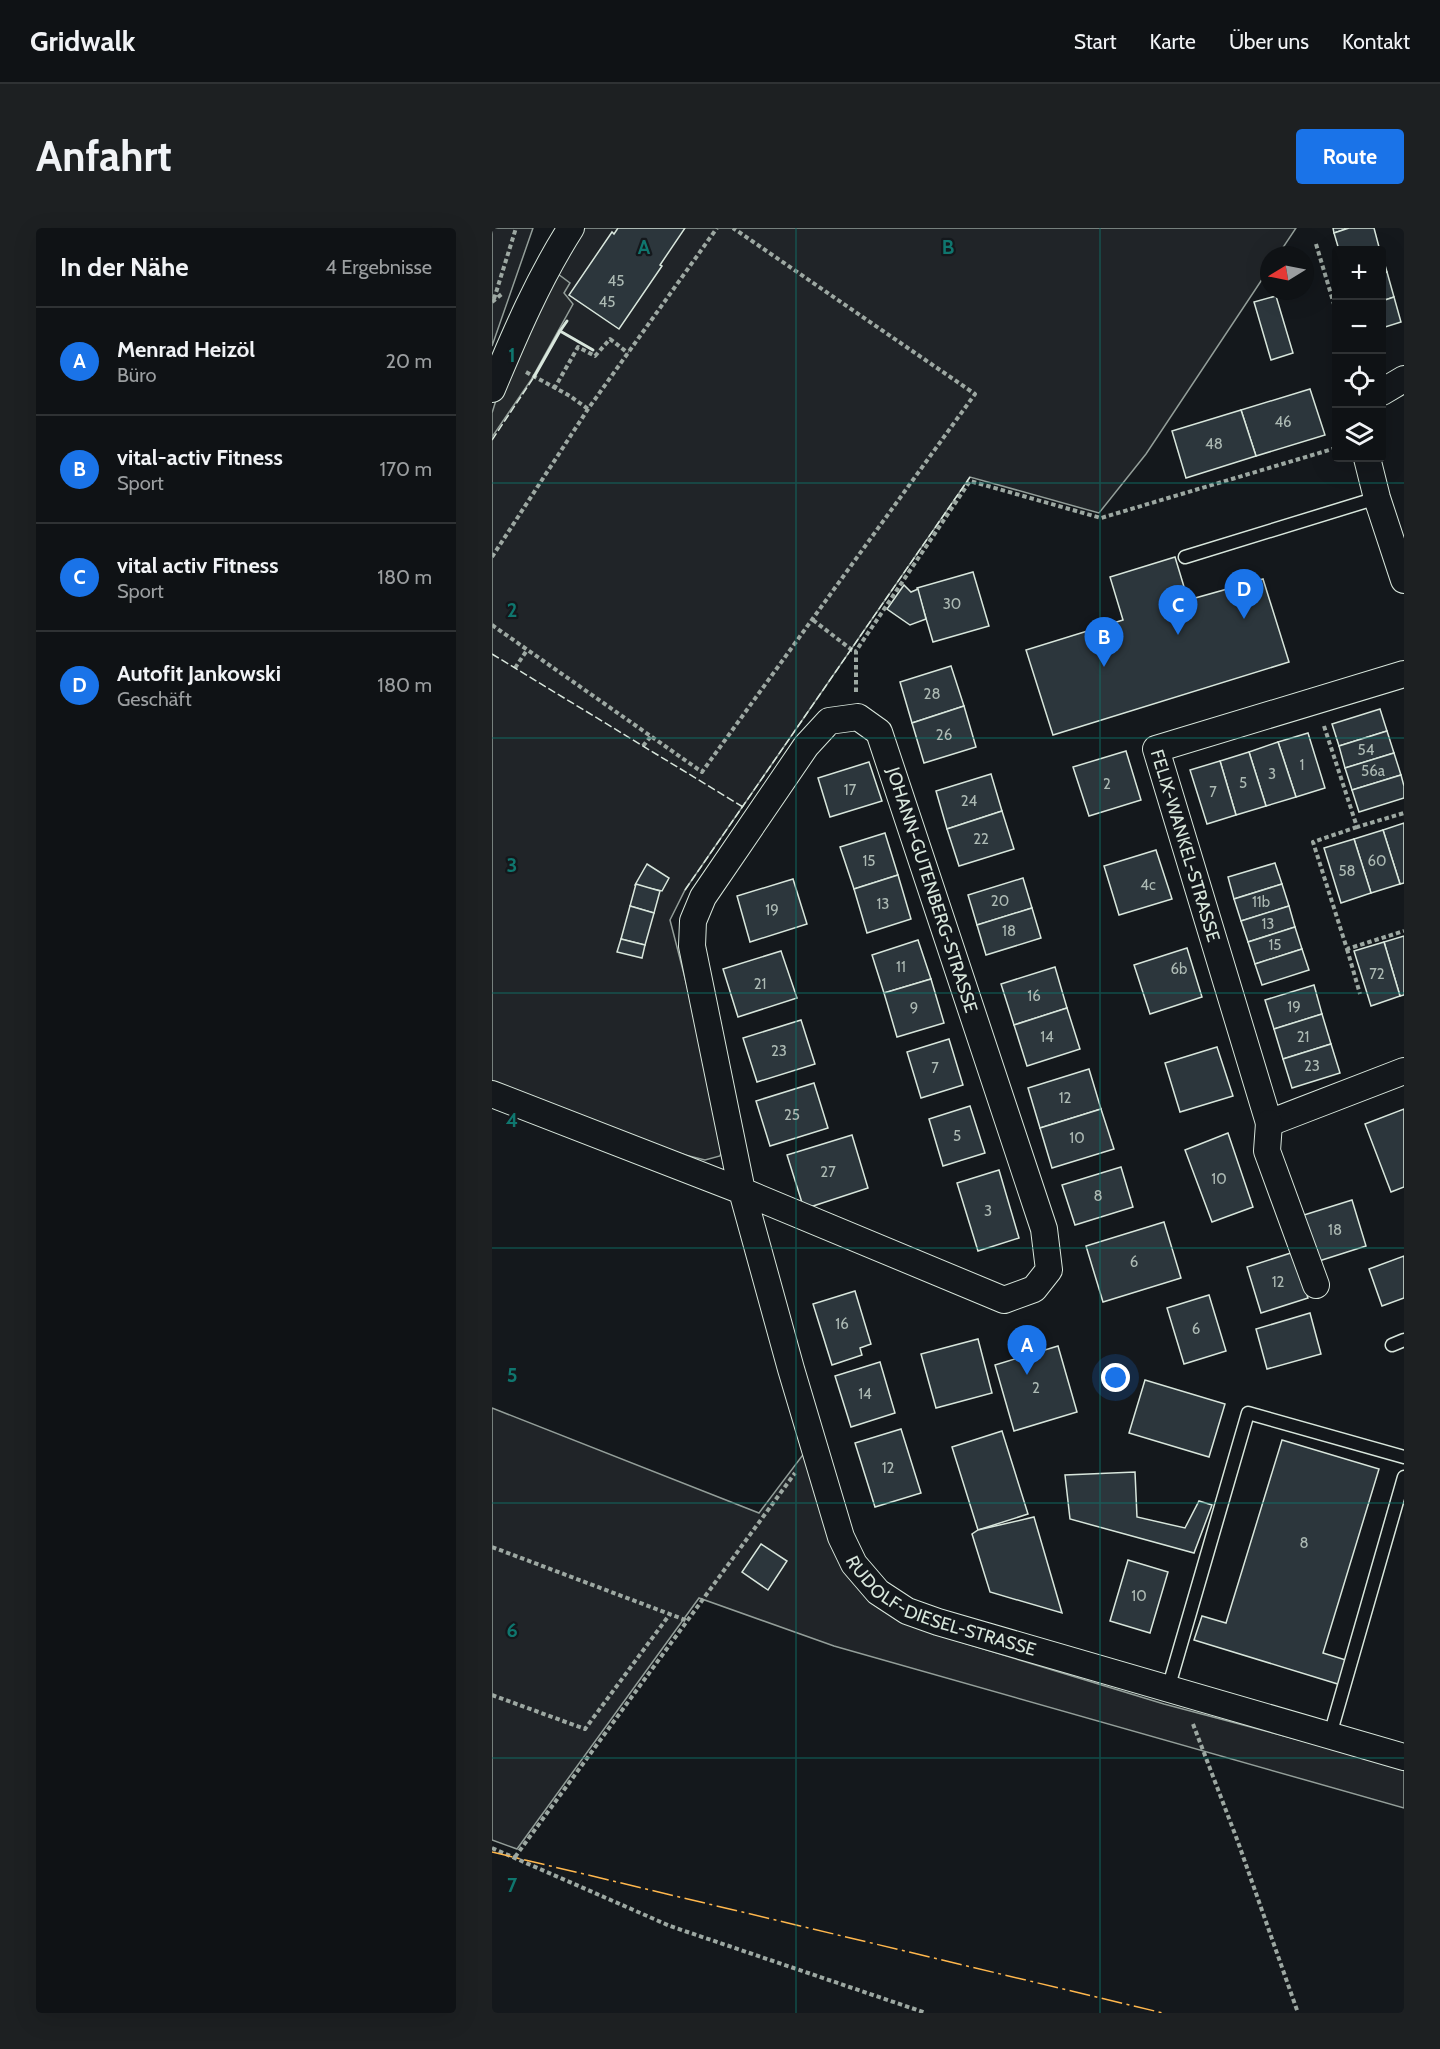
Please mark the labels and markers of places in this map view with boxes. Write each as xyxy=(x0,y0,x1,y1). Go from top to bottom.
pin: D xyxy=(1224,570,1263,619)
pin: C xyxy=(1158,586,1198,635)
pin: B xyxy=(1084,618,1124,667)
pin: A xyxy=(1008,1326,1046,1375)

